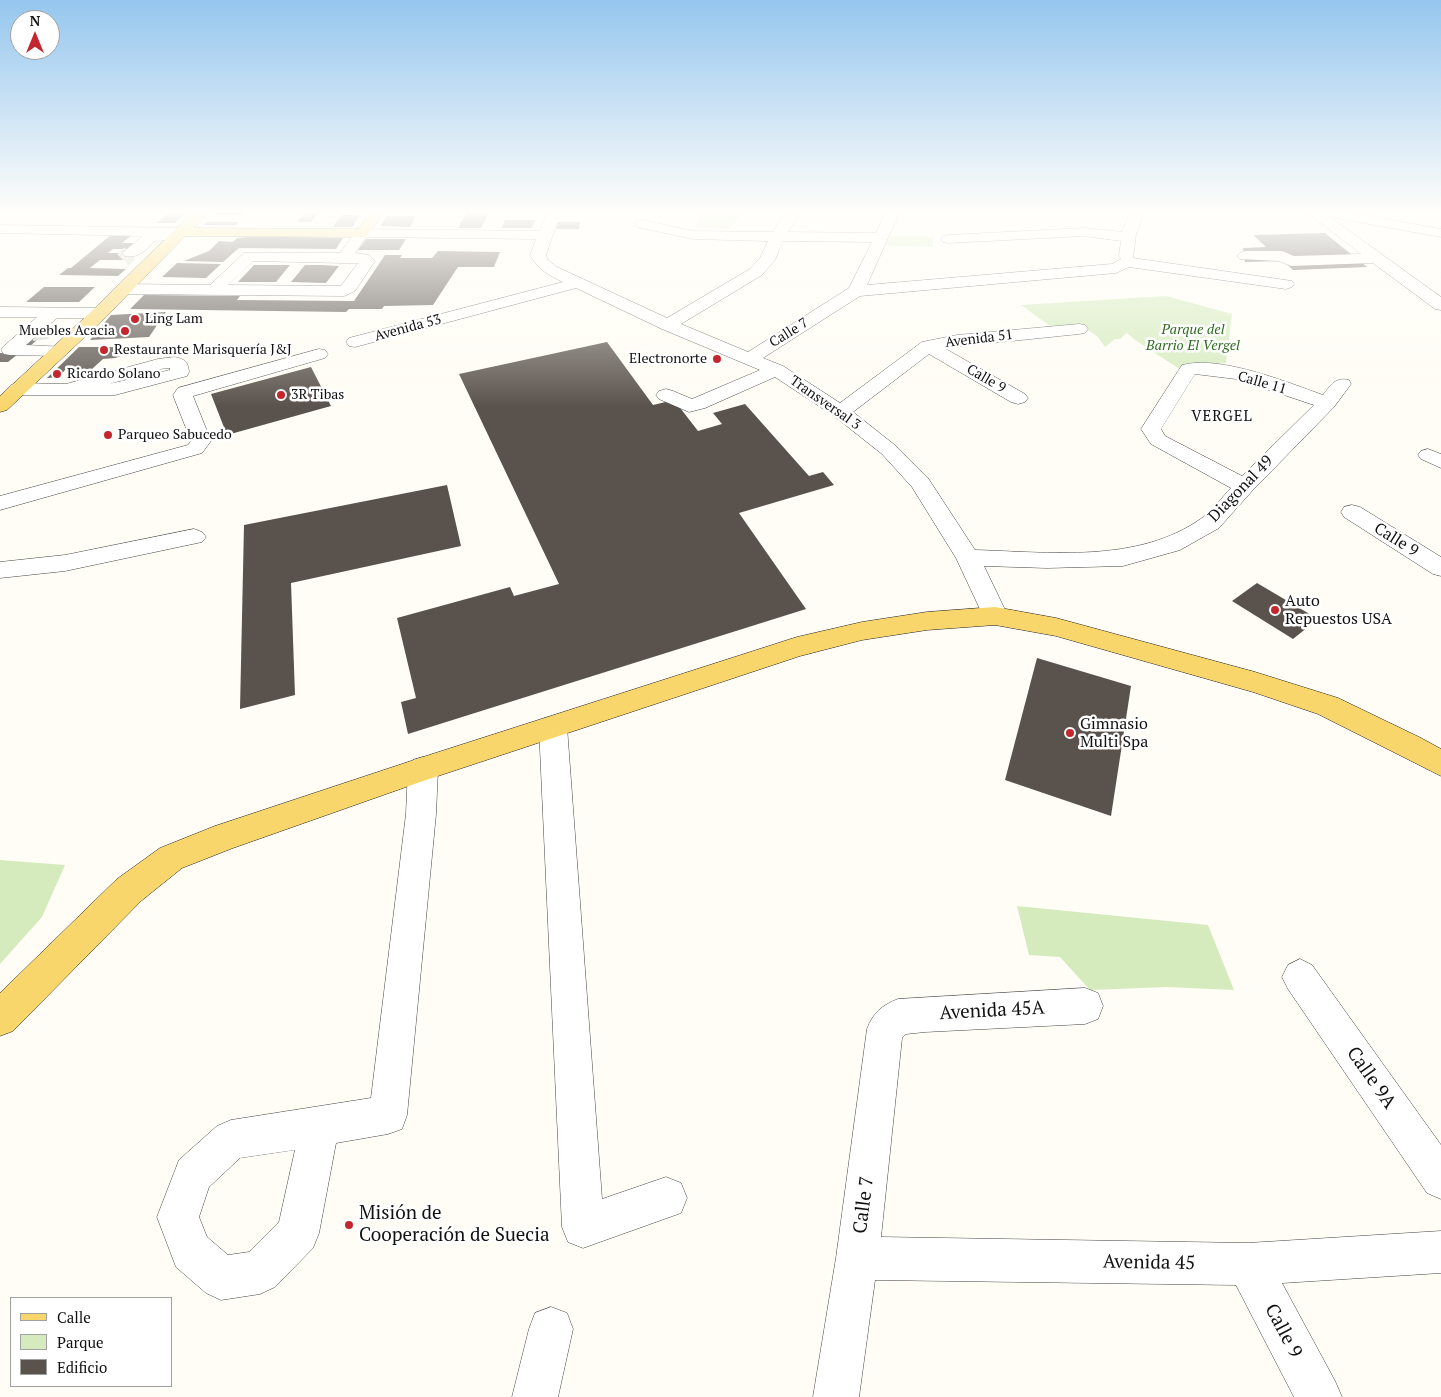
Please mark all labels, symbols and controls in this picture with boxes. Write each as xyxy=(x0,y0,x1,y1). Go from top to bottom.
north arrow xyxy=(10,10,60,60)
text: N xyxy=(30,11,40,30)
place label: Ling Lam xyxy=(145,311,203,327)
street label: Avenida 53 xyxy=(373,311,443,345)
marker: Ling Lam xyxy=(129,313,141,325)
street label: Calle 7 xyxy=(767,315,811,351)
park label: Parque del Barrio El Vergel xyxy=(1146,322,1240,354)
place label: Muebles Acacia xyxy=(19,323,115,339)
marker: Muebles Acacia xyxy=(119,325,131,337)
street label: Avenida 51 xyxy=(944,327,1014,351)
place label: Restaurante Marisquería J&J xyxy=(114,342,292,358)
marker: Restaurante Marisquería J&J xyxy=(98,344,110,356)
place label: Electronorte xyxy=(629,351,707,367)
marker: Electronorte xyxy=(711,353,723,365)
street label: Calle 9 xyxy=(963,361,1009,397)
place label: Ricardo Solano xyxy=(67,366,161,382)
marker: Ricardo Solano xyxy=(51,368,63,380)
street label: Calle 11 xyxy=(1236,368,1288,398)
street label: Transversal 3 xyxy=(786,372,864,434)
place label: 3R Tibas xyxy=(291,387,344,403)
marker: 3R Tibas xyxy=(275,389,287,401)
district label: VERGEL xyxy=(1191,408,1253,426)
place label: Parqueo Sabucedo xyxy=(118,427,232,443)
marker: Parqueo Sabucedo xyxy=(102,429,114,441)
street label: Diagonal 49 xyxy=(1205,452,1277,526)
street label: Calle 9 xyxy=(1370,519,1422,561)
place label: Auto Repuestos USA xyxy=(1285,591,1392,629)
marker: Auto Repuestos USA xyxy=(1269,604,1281,616)
place label: Gimnasio Multi Spa xyxy=(1080,714,1148,752)
marker: Gimnasio Multi Spa xyxy=(1064,727,1076,739)
street label: Avenida 45A xyxy=(939,997,1045,1025)
street label: Calle 9A xyxy=(1341,1043,1401,1113)
street label: Calle 7 xyxy=(849,1175,879,1235)
place label: Misión de Cooperación de Suecia xyxy=(359,1203,550,1247)
marker: Misión de Cooperación de Suecia xyxy=(343,1219,355,1231)
street label: Avenida 45 xyxy=(1103,1251,1195,1275)
legend xyxy=(10,1297,172,1387)
street label: Calle 9 xyxy=(1259,1300,1307,1362)
text: Calle xyxy=(57,1307,91,1327)
text: Parque xyxy=(57,1332,104,1352)
text: Edificio xyxy=(57,1357,107,1377)

